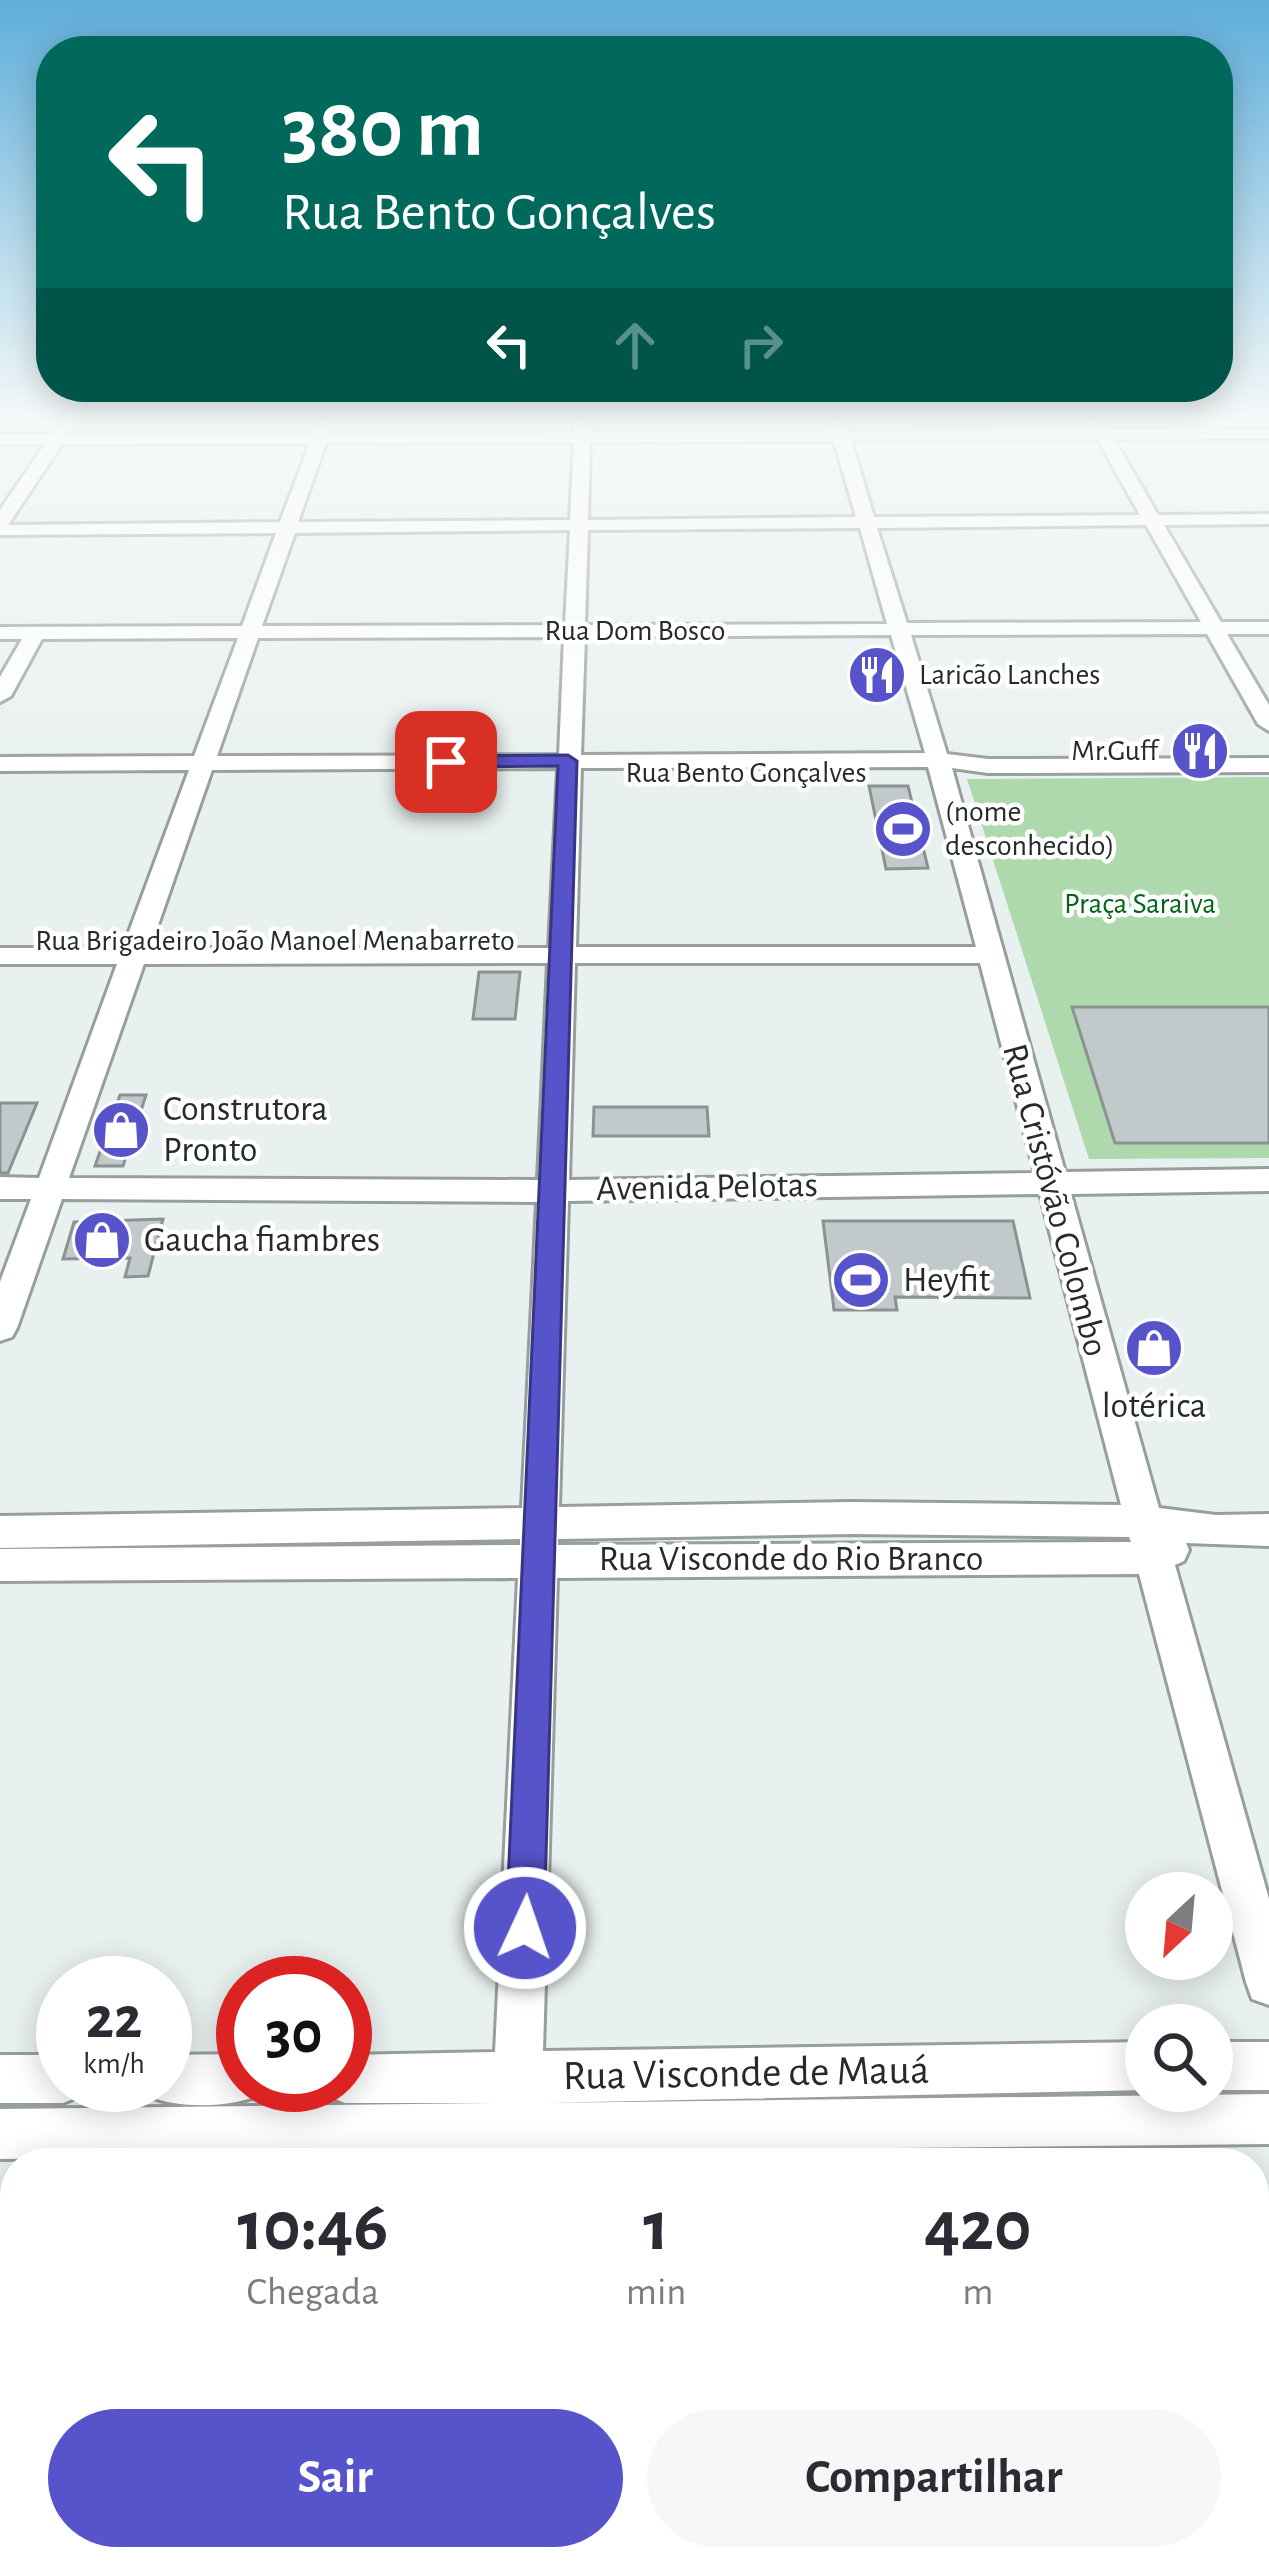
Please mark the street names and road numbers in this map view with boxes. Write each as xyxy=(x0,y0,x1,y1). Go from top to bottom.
street label: Rua Dom Bosco xyxy=(545,616,725,646)
street label: Rua Bento Gonçalves xyxy=(625,758,867,788)
street label: Rua Brigadeiro João Manoel Menabarreto xyxy=(35,926,515,956)
street label: Rua Cristóvão Colombo xyxy=(996,1040,1114,1360)
street label: Avenida Pelotas xyxy=(596,1167,818,1207)
street label: Rua Visconde do Rio Branco xyxy=(599,1541,983,1577)
street label: Rua Visconde de Mauá xyxy=(562,2049,930,2097)

